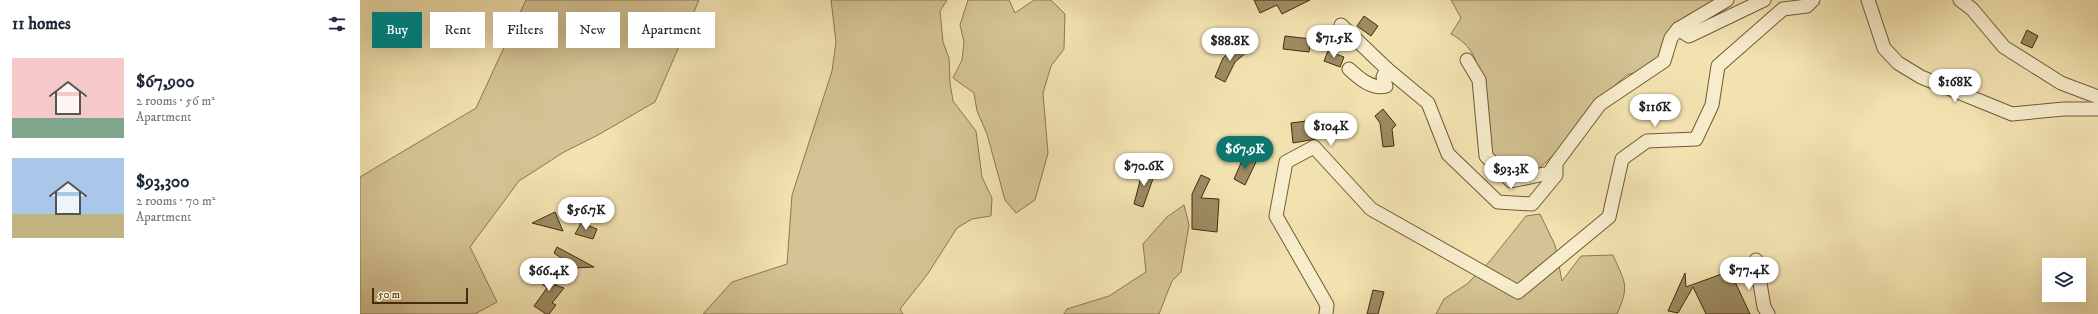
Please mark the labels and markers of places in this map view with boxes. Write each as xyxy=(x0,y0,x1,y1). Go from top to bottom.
pin: $71.5K xyxy=(1301,25,1367,59)
pin: $88.8K xyxy=(1197,28,1263,62)
pin: $168K xyxy=(1927,69,1983,103)
pin: $116K xyxy=(1627,94,1683,128)
pin: $104K xyxy=(1303,113,1359,147)
pin: $67.9K xyxy=(1212,136,1278,170)
pin: $70.6K xyxy=(1111,153,1177,187)
pin: $93.3K xyxy=(1478,156,1544,190)
pin: $56.7K xyxy=(553,197,619,231)
pin: $77.4K xyxy=(1716,257,1782,291)
pin: $66.4K xyxy=(516,258,582,292)

